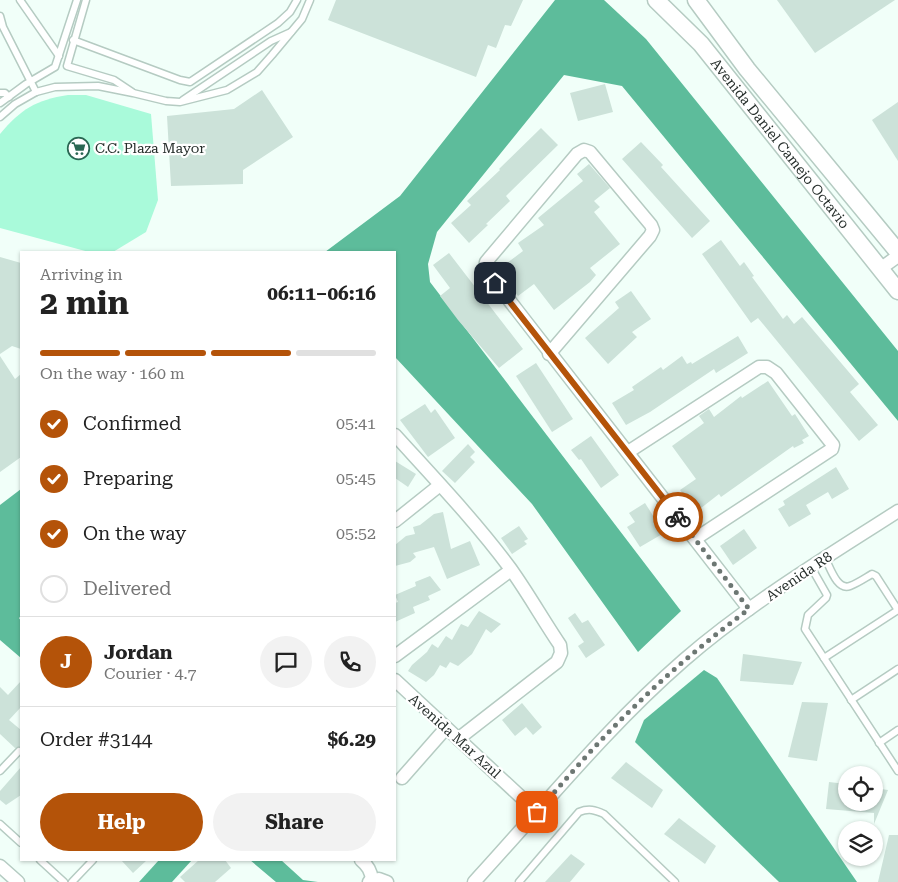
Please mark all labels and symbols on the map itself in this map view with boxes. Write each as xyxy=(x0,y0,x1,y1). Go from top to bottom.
street label: Avenida Daniel Camejo Octavio xyxy=(708,55,853,232)
supermarket icon: C.C. Plaza Mayor xyxy=(67,136,91,160)
place label: C.C. Plaza Mayor xyxy=(95,140,205,156)
pin xyxy=(474,262,516,304)
courier xyxy=(653,492,703,542)
street label: Avenida R8 xyxy=(763,548,835,604)
street label: Avenida Mar Azul xyxy=(406,691,505,782)
pin xyxy=(516,791,558,833)

